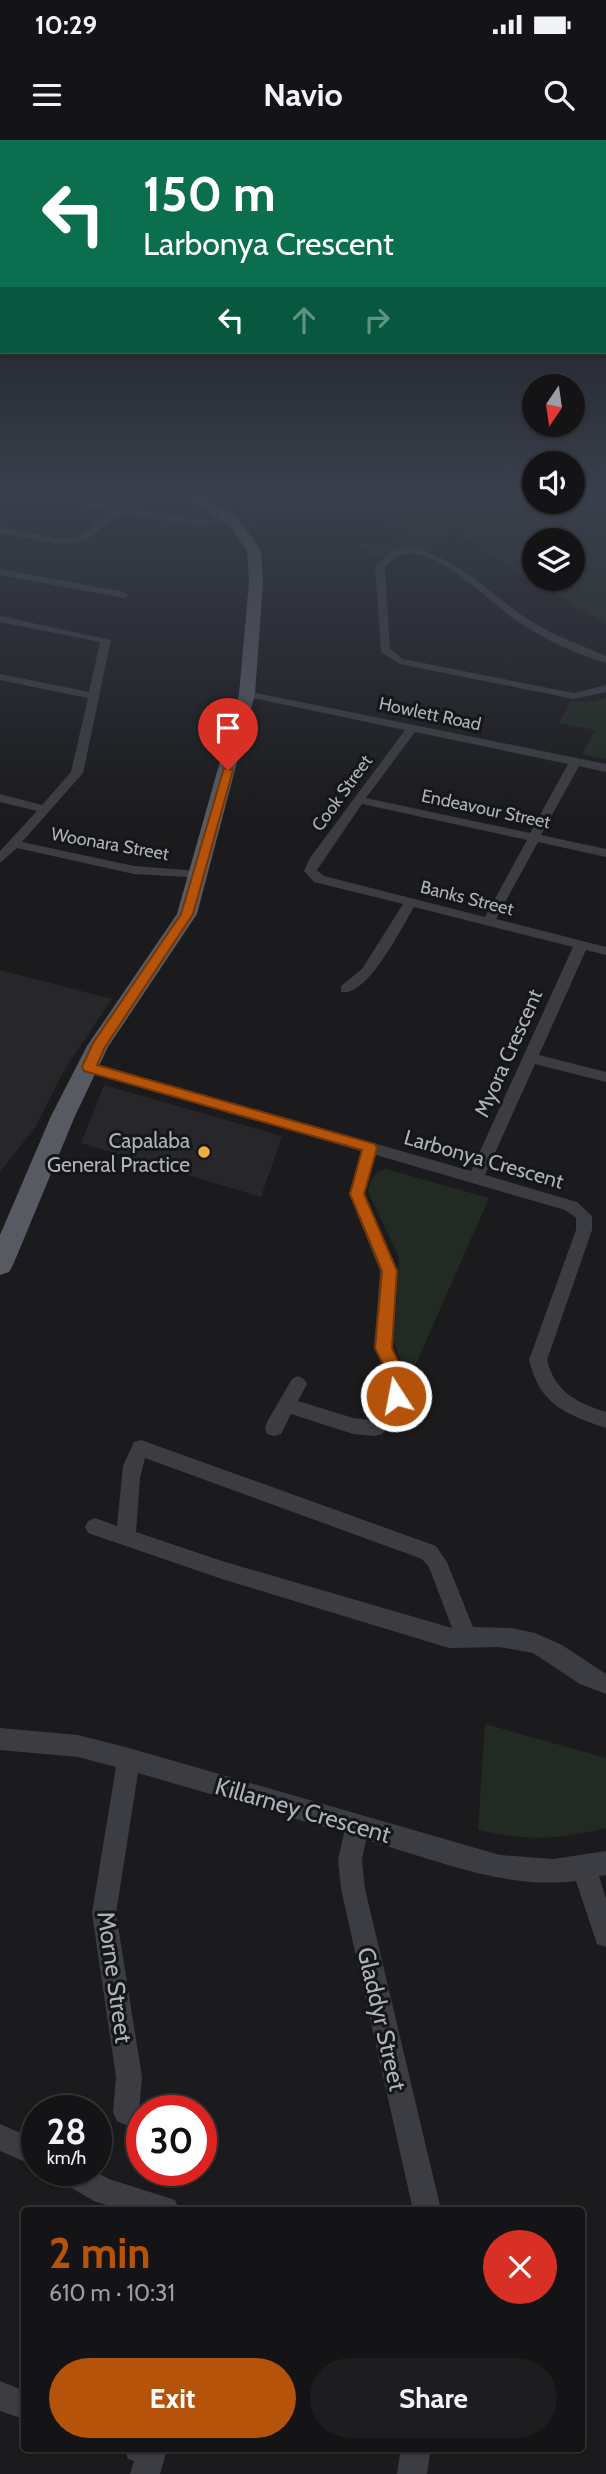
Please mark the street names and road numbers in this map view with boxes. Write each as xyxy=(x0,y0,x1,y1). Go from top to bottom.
street label: Howlett Road xyxy=(377,692,483,736)
street label: Cook Street xyxy=(307,751,377,835)
street label: Endeavour Street xyxy=(419,785,553,833)
street label: Woonara Street xyxy=(49,823,171,865)
street label: Banks Street xyxy=(418,876,516,920)
street label: Myora Crescent xyxy=(469,985,547,1121)
street label: Larbonya Crescent xyxy=(401,1124,567,1194)
street label: Killarney Crescent xyxy=(212,1771,394,1849)
street label: Morne Street xyxy=(91,1909,139,2045)
street label: Gladdyr Street xyxy=(351,1944,413,2094)

